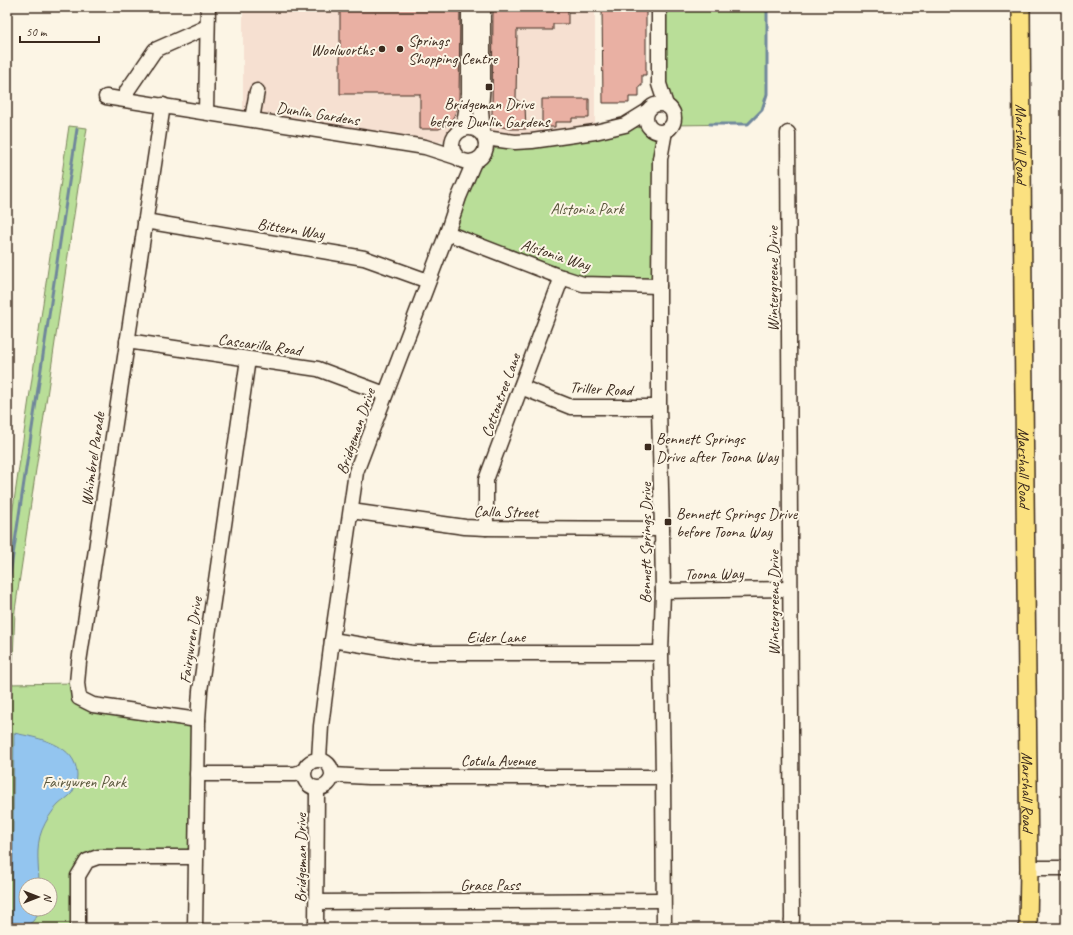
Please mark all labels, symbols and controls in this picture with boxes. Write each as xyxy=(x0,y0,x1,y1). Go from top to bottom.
scale bar xyxy=(20,18,99,44)
text: 50 m xyxy=(26,24,48,40)
place label: Springs Shopping Centre xyxy=(408,31,499,69)
place label: Woolworths xyxy=(311,40,376,60)
marker: Woolworths xyxy=(377,44,387,54)
marker: Springs Shopping Centre xyxy=(395,44,405,54)
marker: Bridgeman Drive before Dunlin Gardens xyxy=(484,82,494,92)
place label: Bridgeman Drive before Dunlin Gardens xyxy=(429,94,551,132)
street label: Dunlin Gardens xyxy=(275,98,362,131)
street label: Marshall Road xyxy=(1011,104,1031,187)
park label: Alstonia Park xyxy=(550,199,625,219)
street label: Bittern Way xyxy=(256,214,327,244)
street label: Wintergreene Drive xyxy=(763,225,783,332)
street label: Alstonia Way xyxy=(518,234,594,276)
street label: Cascarilla Road xyxy=(217,329,306,361)
street label: Cottontree Lane xyxy=(477,349,526,440)
street label: Triller Road xyxy=(569,377,635,401)
street label: Bridgeman Drive xyxy=(332,384,381,477)
street label: Whimbrel Parade xyxy=(77,409,110,507)
street label: Marshall Road xyxy=(1013,428,1034,511)
place label: Bennett Springs Drive after Toona Way xyxy=(656,429,780,467)
marker: Bennett Springs Drive after Toona Way xyxy=(643,442,653,452)
street label: Bennett Springs Drive xyxy=(636,481,656,604)
street label: Calla Street xyxy=(473,501,540,523)
place label: Bennett Springs Drive before Toona Way xyxy=(676,504,799,542)
marker: Bennett Springs Drive before Toona Way xyxy=(663,517,673,527)
street label: Wintergreene Drive xyxy=(764,549,784,656)
street label: Toona Way xyxy=(684,563,745,585)
street label: Fairywren Drive xyxy=(175,594,207,685)
street label: Eider Lane xyxy=(467,627,527,647)
street label: Cotula Avenue xyxy=(461,751,537,771)
street label: Marshall Road xyxy=(1017,752,1038,835)
park label: Fairywren Park xyxy=(42,772,127,792)
street label: Bridgeman Drive xyxy=(291,811,311,903)
street label: Grace Pass xyxy=(460,875,521,895)
north arrow xyxy=(18,877,58,917)
text: N xyxy=(41,894,55,903)

